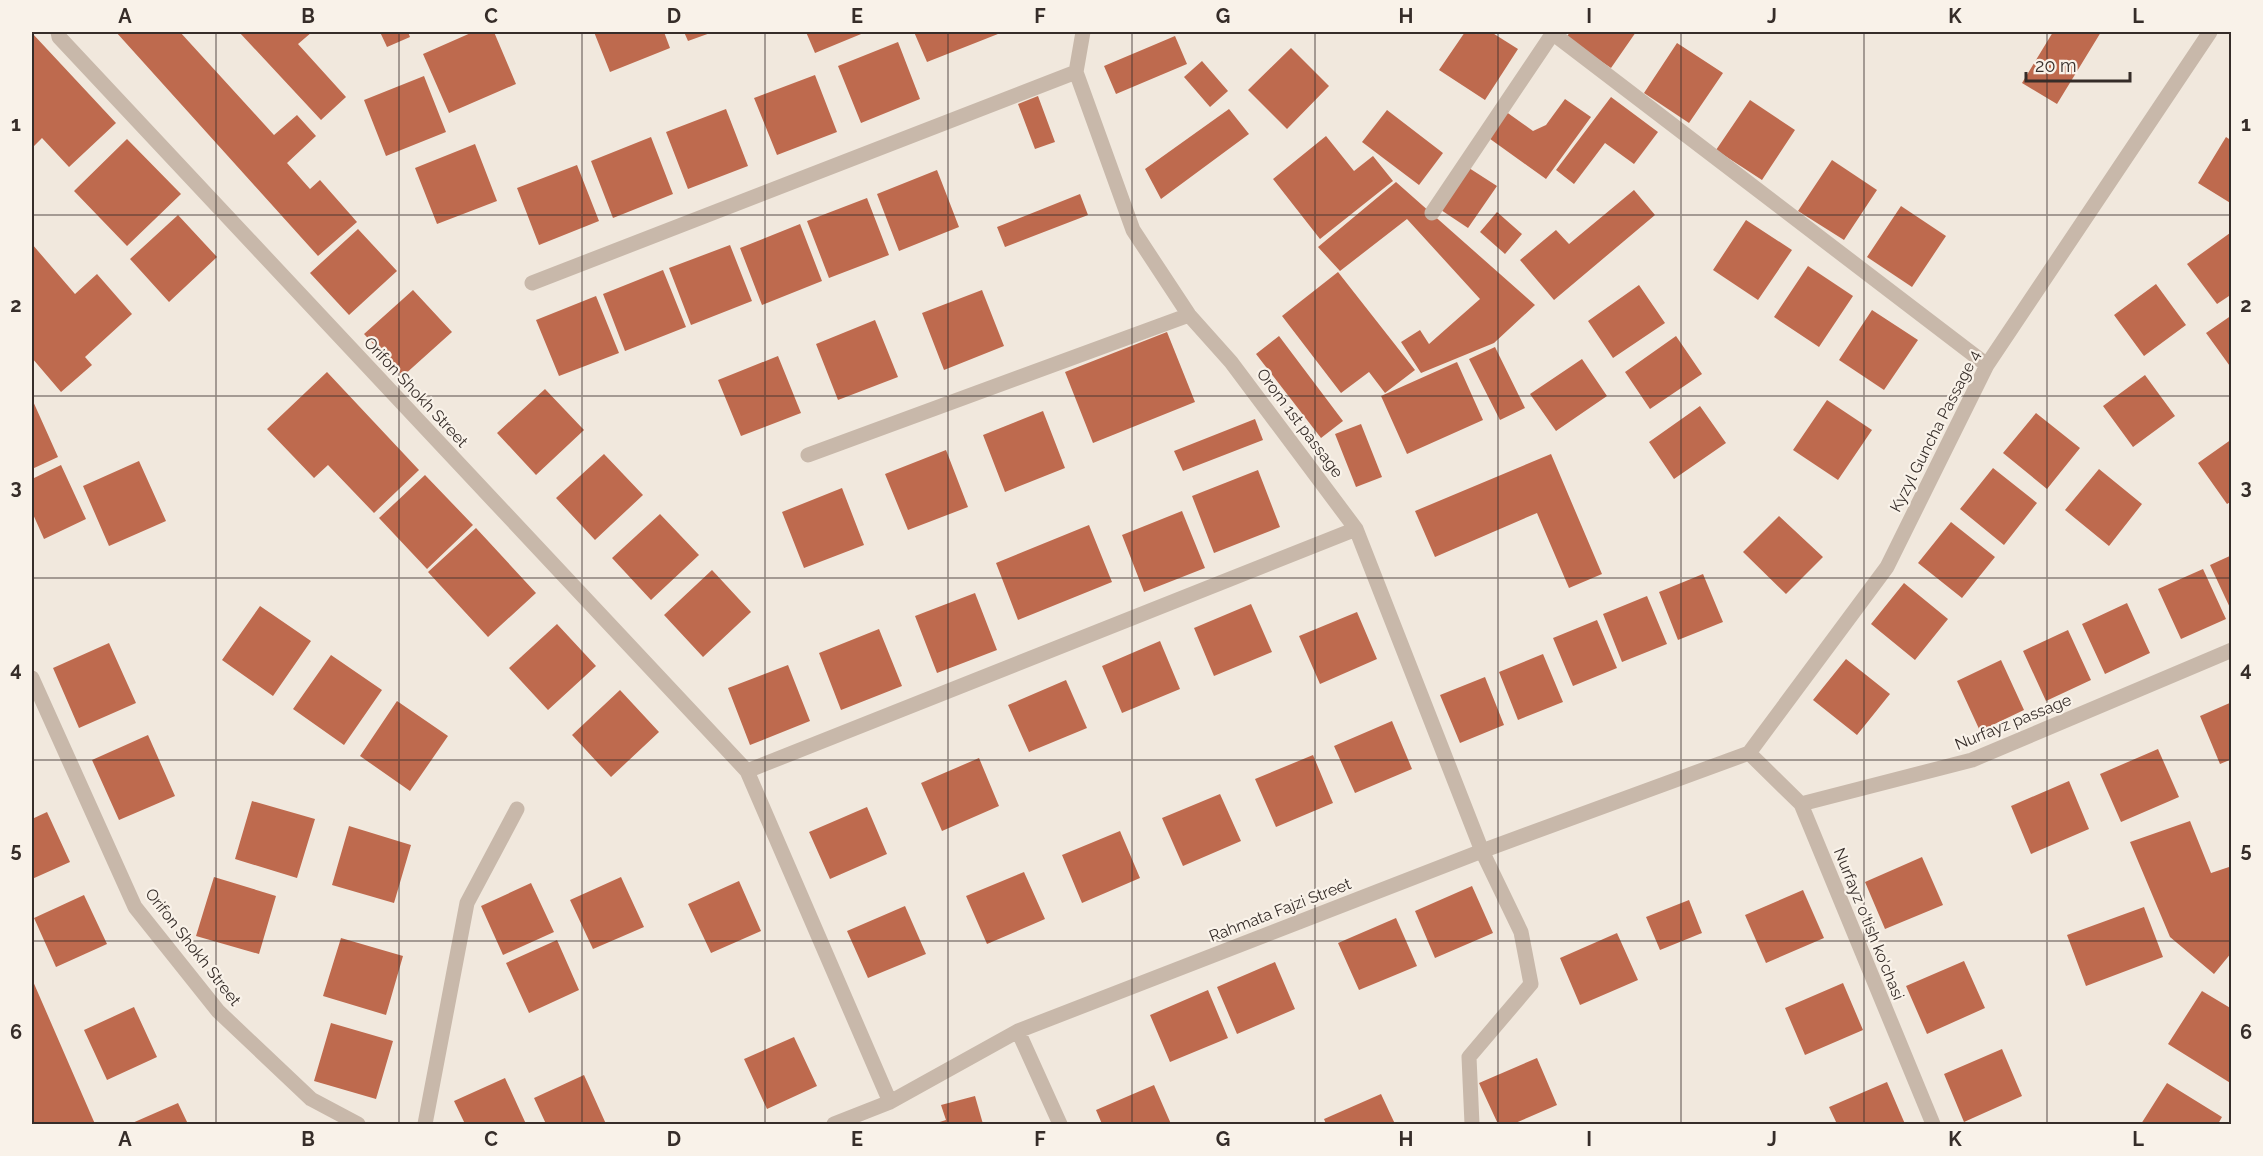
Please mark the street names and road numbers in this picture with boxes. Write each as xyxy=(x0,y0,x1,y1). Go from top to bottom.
street label: Orifon Shokh Street xyxy=(360,333,472,452)
street label: Kyzyl Guncha Passage 4 xyxy=(1886,347,1984,515)
street label: Orom 1st passage xyxy=(1253,365,1347,481)
street label: Nurfayz passage xyxy=(1952,690,2074,754)
street label: Nurfayz o'tish ko'chasi xyxy=(1830,845,1908,1003)
street label: Rahmata Fajzi Street xyxy=(1206,874,1354,946)
street label: Orifon Shokh Street xyxy=(141,884,245,1010)

